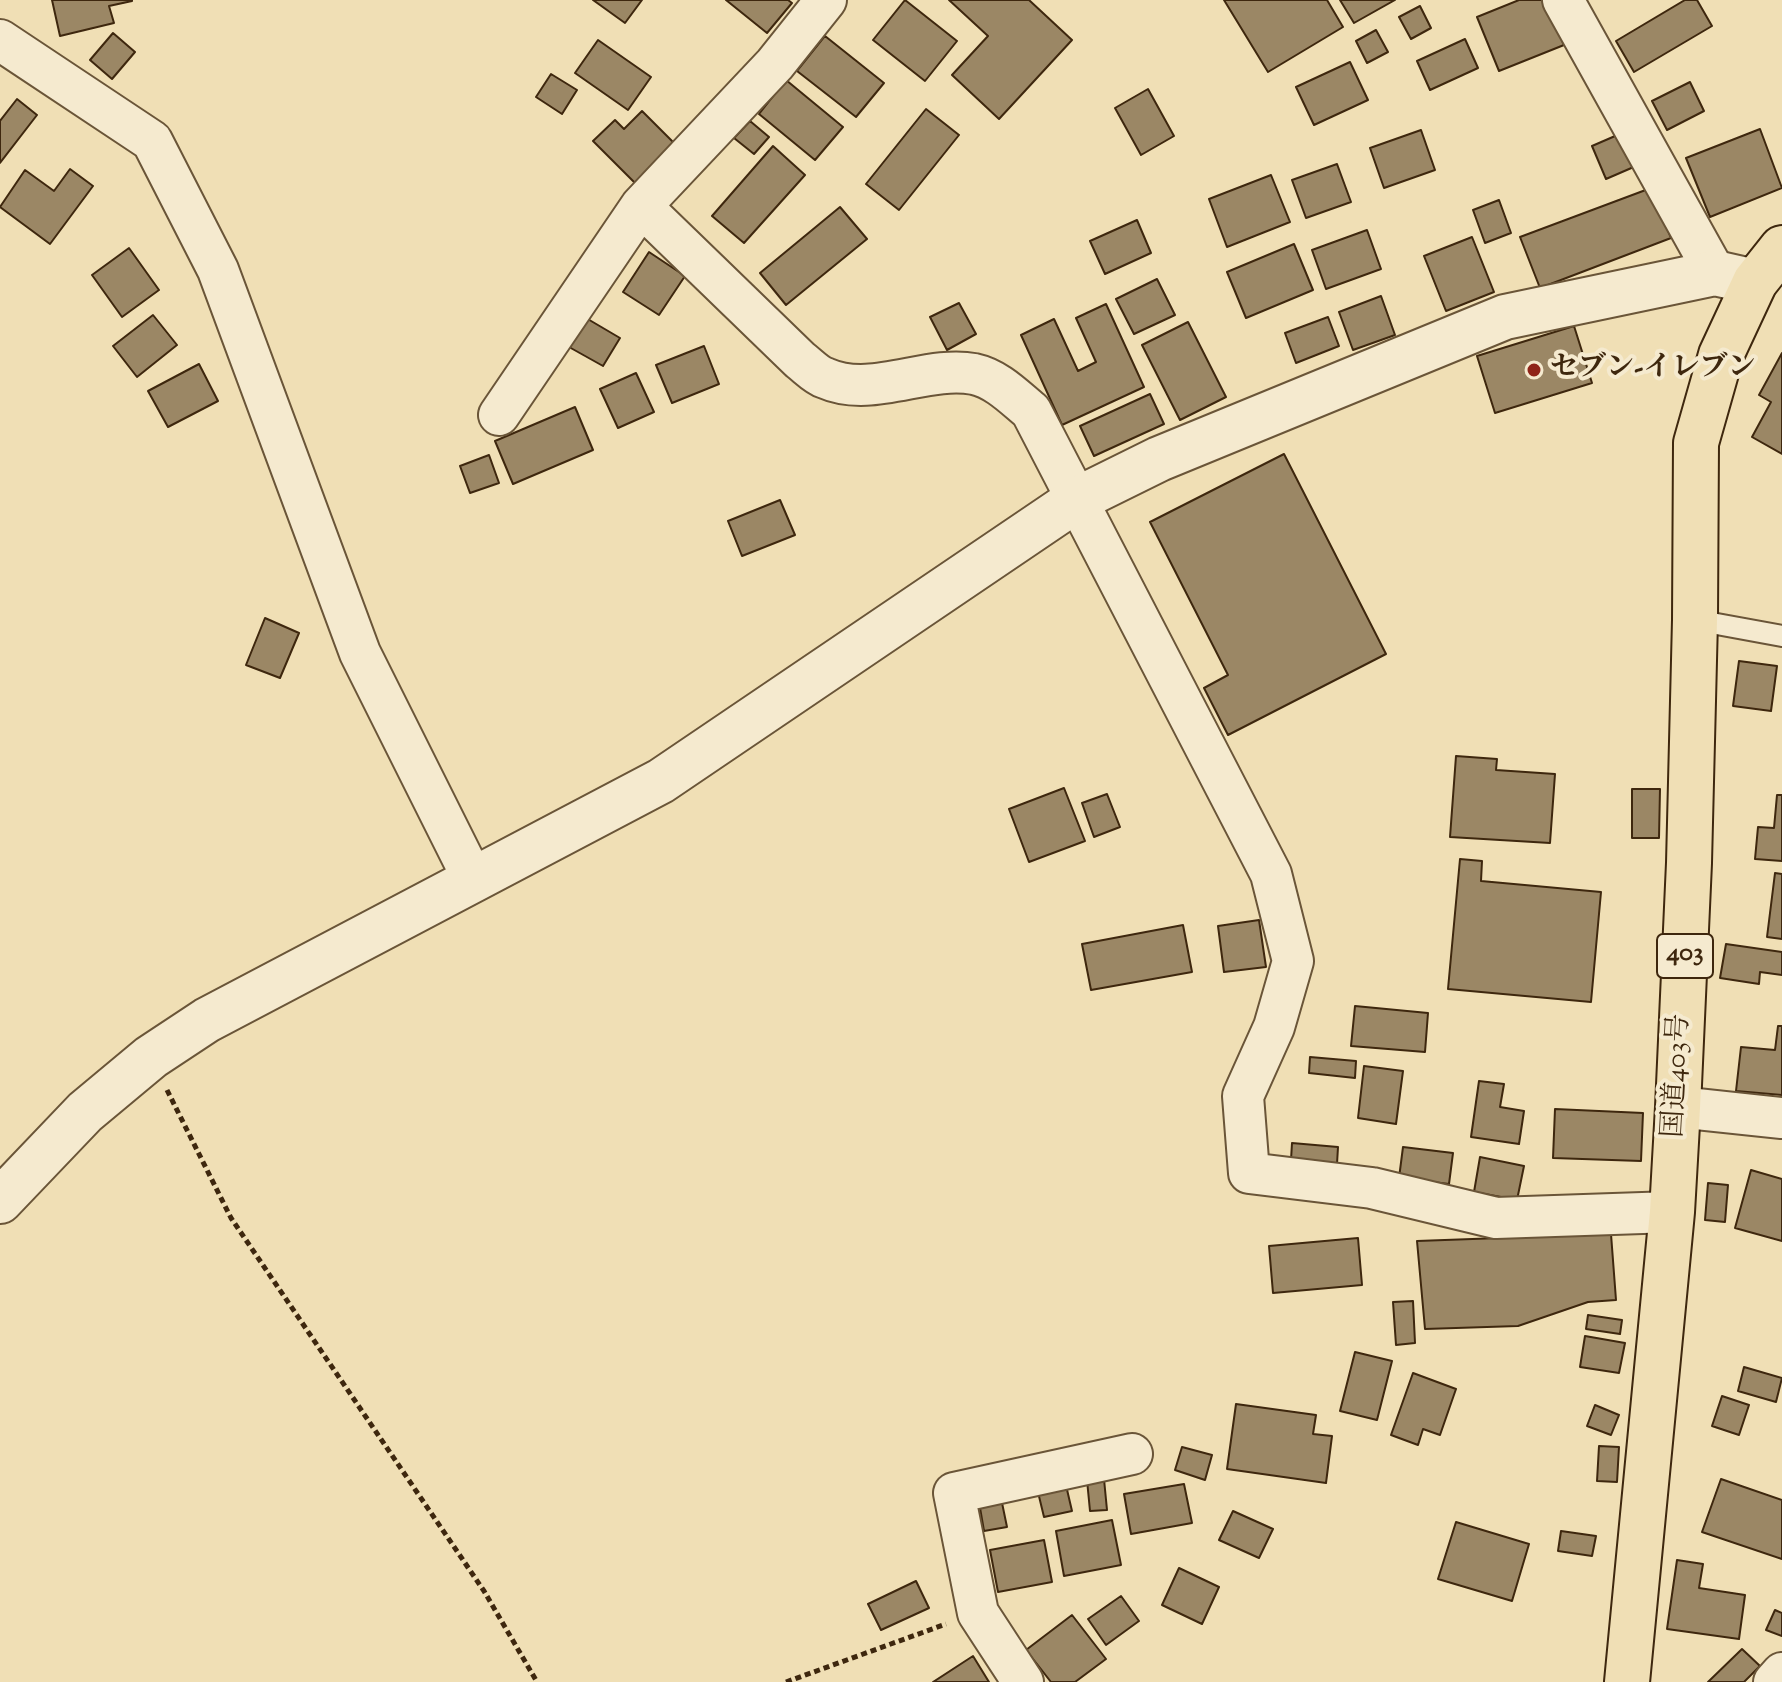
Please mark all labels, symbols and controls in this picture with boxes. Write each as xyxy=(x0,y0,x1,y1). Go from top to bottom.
place label: セブン-イレブン xyxy=(1550,353,1756,387)
marker: セブン-イレブン xyxy=(1525,361,1543,379)
road number: 403 xyxy=(1657,934,1713,978)
street label: 国道403号 xyxy=(1659,1013,1699,1139)

